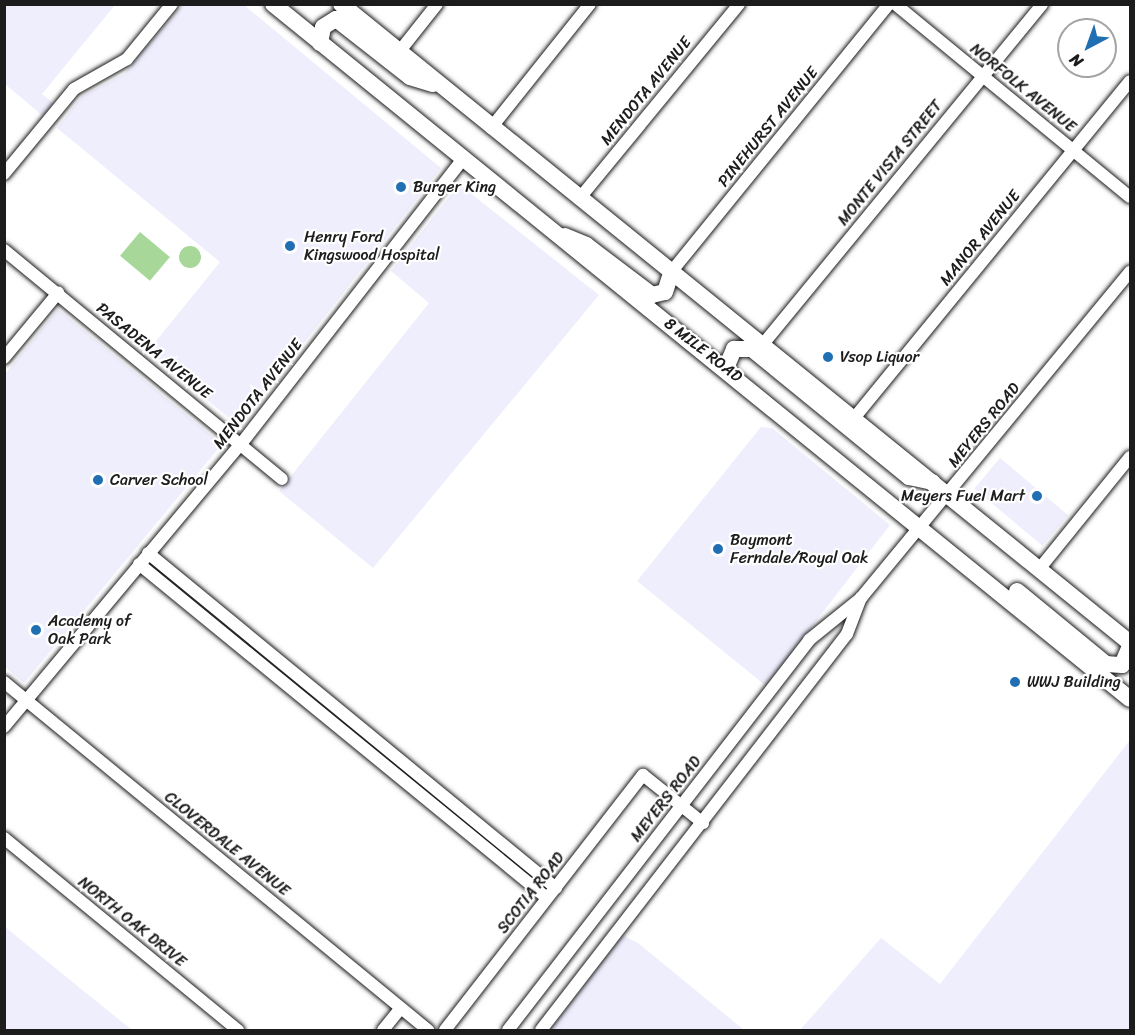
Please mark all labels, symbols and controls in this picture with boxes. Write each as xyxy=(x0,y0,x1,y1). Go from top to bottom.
north arrow xyxy=(1057,18,1117,78)
street label: MENDOTA AVENUE xyxy=(596,33,696,149)
street label: NORFOLK AVENUE xyxy=(966,39,1080,137)
street label: PINEHURST AVENUE xyxy=(714,63,822,191)
street label: MONTE VISTA STREET xyxy=(833,96,947,230)
place label: Burger King xyxy=(413,177,496,197)
marker: Burger King xyxy=(394,180,408,194)
street label: MANOR AVENUE xyxy=(935,186,1025,290)
place label: Henry Ford Kingswood Hospital xyxy=(304,227,440,265)
marker: Henry Ford Kingswood Hospital xyxy=(281,237,299,255)
street label: PASADENA AVENUE xyxy=(93,299,215,403)
street label: 8 MILE ROAD xyxy=(660,314,746,386)
street label: MENDOTA AVENUE xyxy=(209,335,307,453)
place label: Vsop Liquor xyxy=(840,347,919,367)
marker: Vsop Liquor xyxy=(821,350,835,364)
street label: MEYERS ROAD xyxy=(944,379,1024,471)
place label: Carver School xyxy=(110,470,208,490)
marker: Carver School xyxy=(91,473,105,487)
place label: Meyers Fuel Mart xyxy=(901,486,1025,506)
marker: Meyers Fuel Mart xyxy=(1030,489,1044,503)
place label: Baymont Ferndale/Royal Oak xyxy=(730,530,869,568)
marker: Baymont Ferndale/Royal Oak xyxy=(711,542,725,556)
place label: Academy of Oak Park xyxy=(48,611,131,649)
marker: Academy of Oak Park xyxy=(29,623,43,637)
place label: WWJ Building xyxy=(1027,672,1121,692)
marker: WWJ Building xyxy=(1008,675,1022,689)
street label: MEYERS ROAD xyxy=(627,752,705,846)
street label: CLOVERDALE AVENUE xyxy=(161,788,293,900)
street label: SCOTIA ROAD xyxy=(493,849,569,937)
street label: NORTH OAK DRIVE xyxy=(74,873,190,971)

